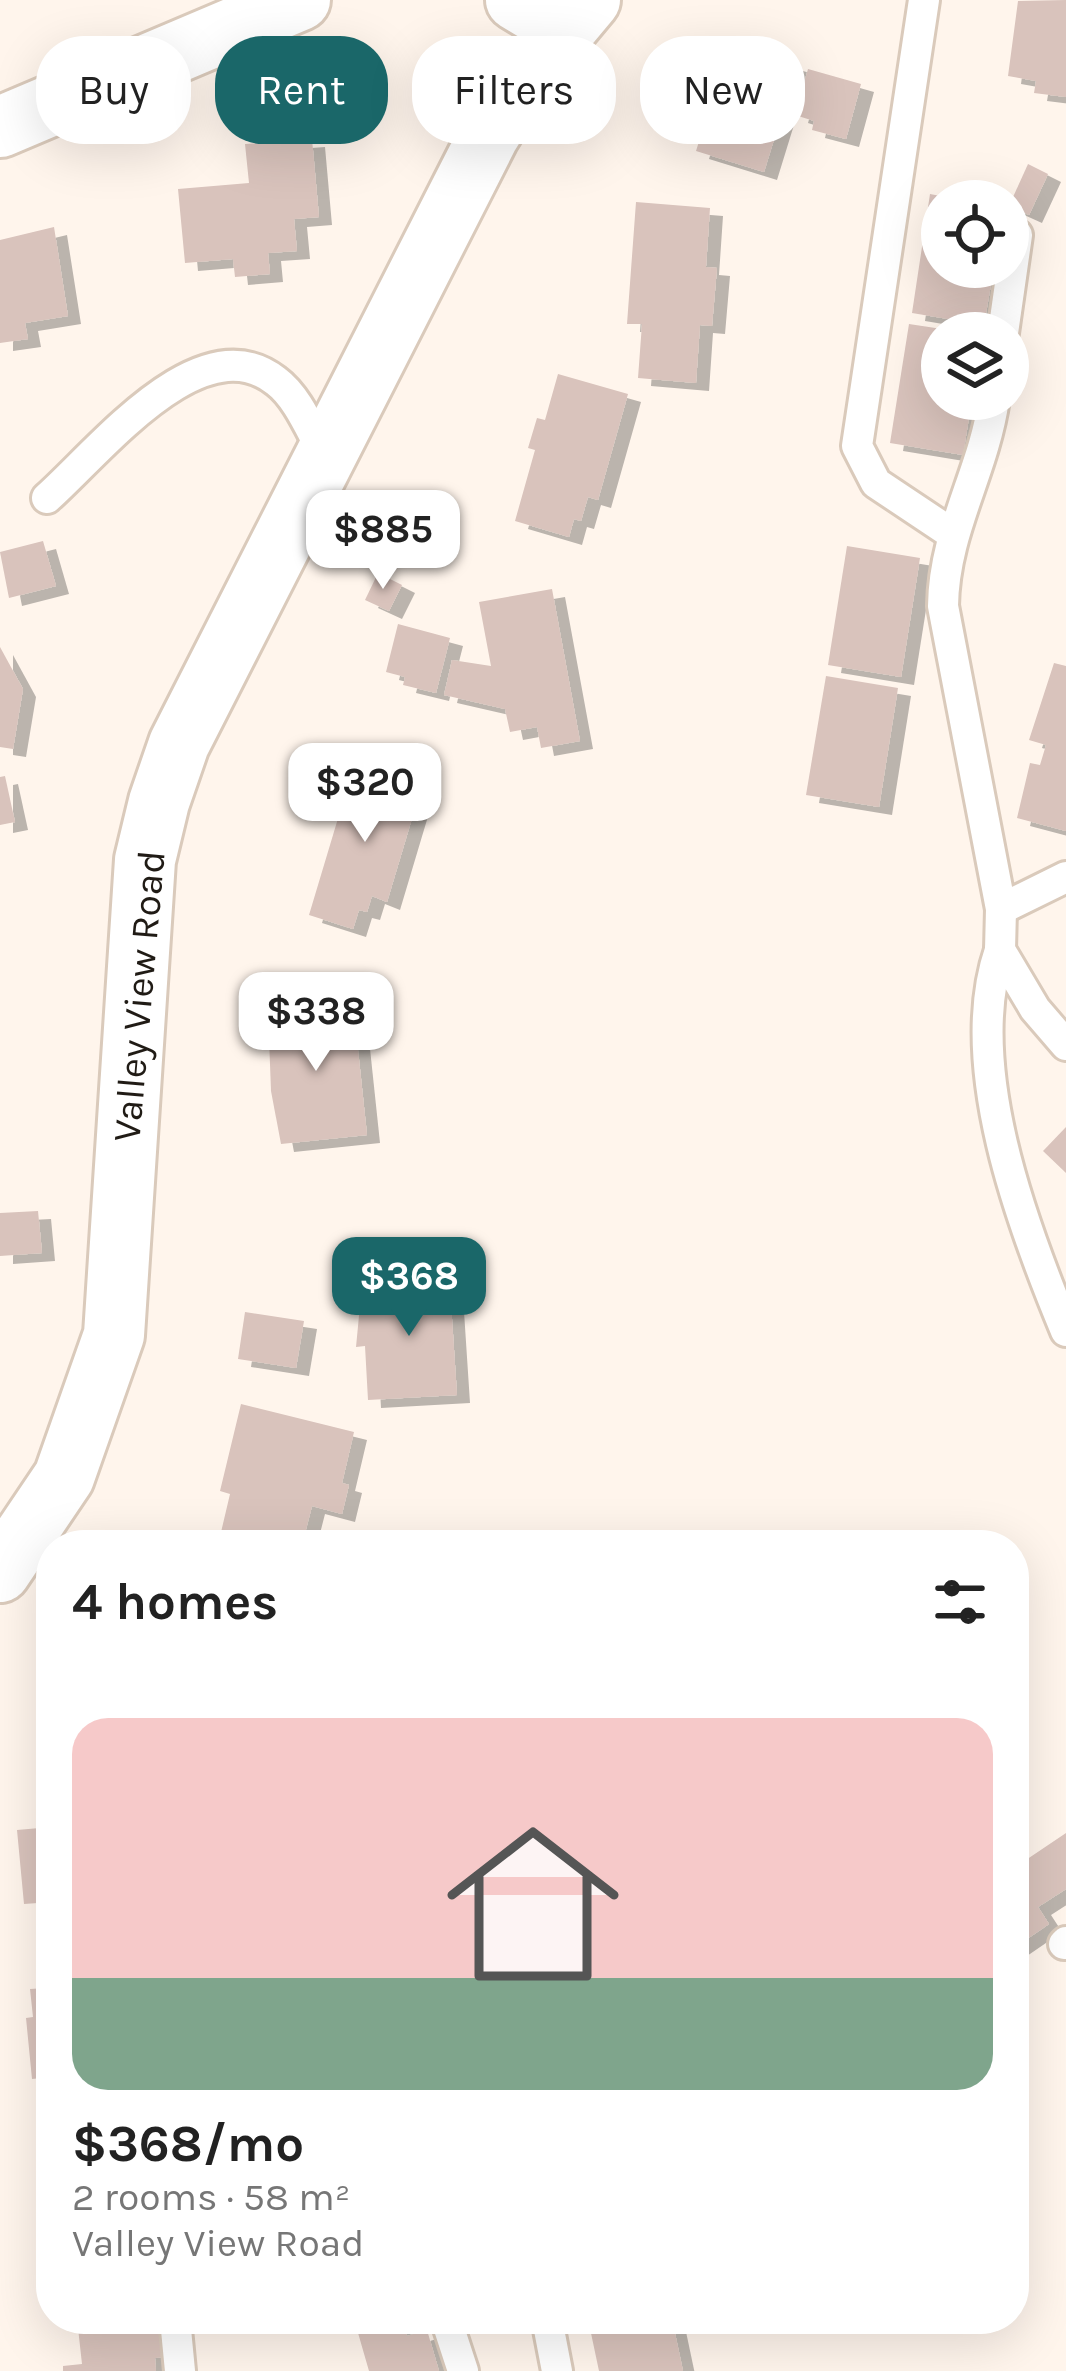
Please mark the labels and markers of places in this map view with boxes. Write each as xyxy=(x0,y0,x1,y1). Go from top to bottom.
pin: $885 xyxy=(312,490,454,592)
pin: $320 xyxy=(294,743,436,845)
pin: $338 xyxy=(245,972,387,1074)
pin: $368 xyxy=(338,1237,480,1339)

